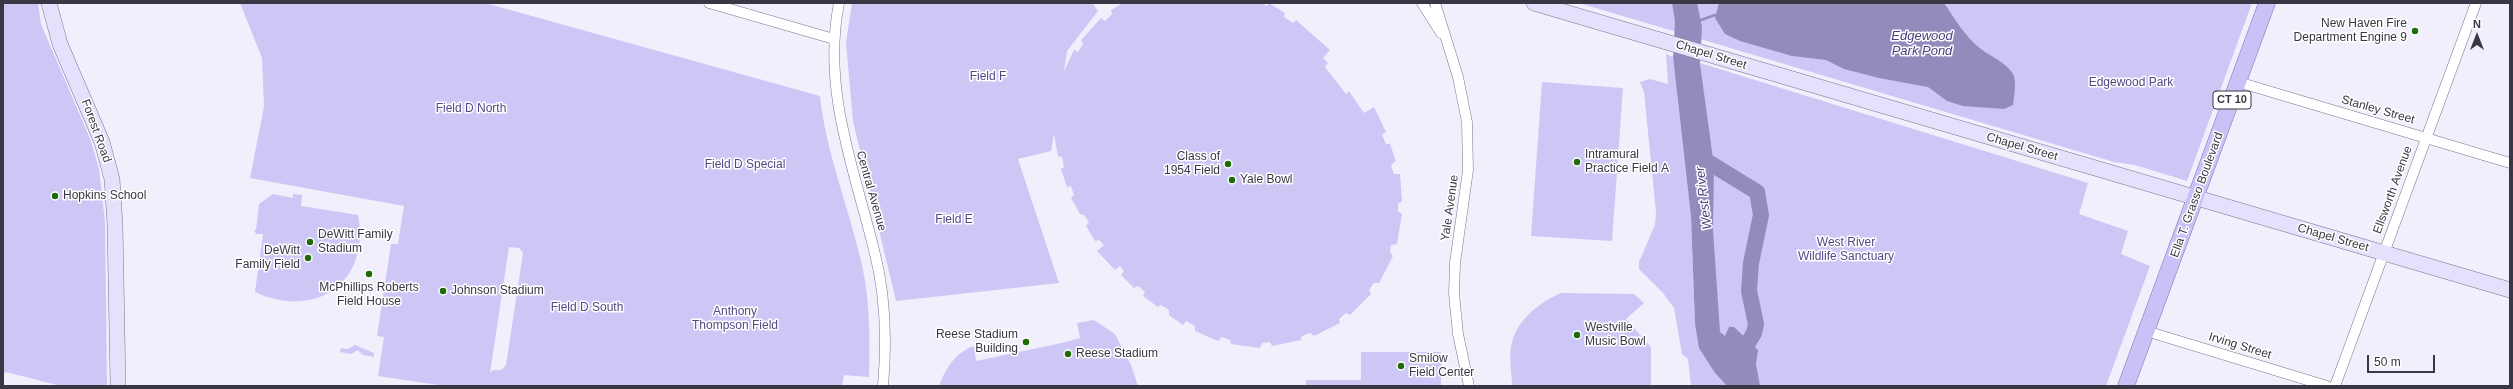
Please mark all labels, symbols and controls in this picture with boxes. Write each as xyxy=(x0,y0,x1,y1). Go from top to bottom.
north arrow xyxy=(2457,16,2497,56)
place label: New Haven Fire Department Engine 9 xyxy=(2294,17,2407,45)
text: N xyxy=(2473,18,2481,30)
marker: New Haven Fire Department Engine 9 xyxy=(2410,26,2420,36)
water label: Edgewood Park Pond xyxy=(1891,28,1953,59)
street label: Chapel Street xyxy=(1674,37,1748,73)
park label: Field F xyxy=(970,70,1006,84)
park label: Edgewood Park xyxy=(2089,76,2173,90)
road number: CT 10 xyxy=(2213,91,2251,109)
street label: Stanley Street xyxy=(2340,93,2416,127)
street label: Forest Road xyxy=(78,98,114,164)
park label: Field D North xyxy=(436,102,506,116)
street label: Chapel Street xyxy=(1985,130,2059,164)
street label: Ella T. Grasso Boulevard xyxy=(2168,130,2226,260)
street label: Ellsworth Avenue xyxy=(2370,144,2416,236)
place label: Intramural Practice Field A xyxy=(1585,148,1669,176)
street label: Central Avenue xyxy=(853,149,889,233)
place label: Class of 1954 Field xyxy=(1164,150,1220,178)
marker: Intramural Practice Field A xyxy=(1572,157,1582,167)
park label: Field D Special xyxy=(705,158,785,172)
marker: Class of 1954 Field xyxy=(1223,159,1233,169)
water label: West River xyxy=(1692,166,1716,230)
place label: Yale Bowl xyxy=(1240,173,1292,187)
street label: Yale Avenue xyxy=(1438,174,1462,242)
marker: Yale Bowl xyxy=(1227,175,1237,185)
place label: Hopkins School xyxy=(63,189,146,203)
marker: Hopkins School xyxy=(50,191,60,201)
park label: Field E xyxy=(935,213,973,227)
street label: Chapel Street xyxy=(2296,221,2370,255)
place label: DeWitt Family Stadium xyxy=(318,228,393,256)
park label: West River Wildlife Sanctuary xyxy=(1798,236,1894,264)
marker: DeWitt Family Stadium xyxy=(305,237,315,247)
place label: DeWitt Family Field xyxy=(235,244,300,272)
marker: DeWitt Family Field xyxy=(303,253,313,263)
marker: McPhillips Roberts Field House xyxy=(364,269,374,279)
place label: McPhillips Roberts Field House xyxy=(319,281,419,309)
place label: Johnson Stadium xyxy=(451,284,544,298)
marker: Johnson Stadium xyxy=(438,286,448,296)
park label: Field D South xyxy=(551,301,623,315)
park label: Anthony Thompson Field xyxy=(692,305,778,333)
place label: Westville Music Bowl xyxy=(1585,321,1646,349)
place label: Reese Stadium Building xyxy=(936,328,1018,356)
marker: Westville Music Bowl xyxy=(1572,330,1582,340)
street label: Irving Street xyxy=(2207,330,2273,362)
marker: Reese Stadium Building xyxy=(1021,337,1031,347)
place label: Reese Stadium xyxy=(1076,347,1158,361)
scale bar xyxy=(2369,347,2437,373)
marker: Reese Stadium xyxy=(1063,349,1073,359)
place label: Smilow Field Center xyxy=(1409,352,1474,380)
text: 50 m xyxy=(2374,355,2401,369)
marker: Smilow Field Center xyxy=(1396,361,1406,371)

